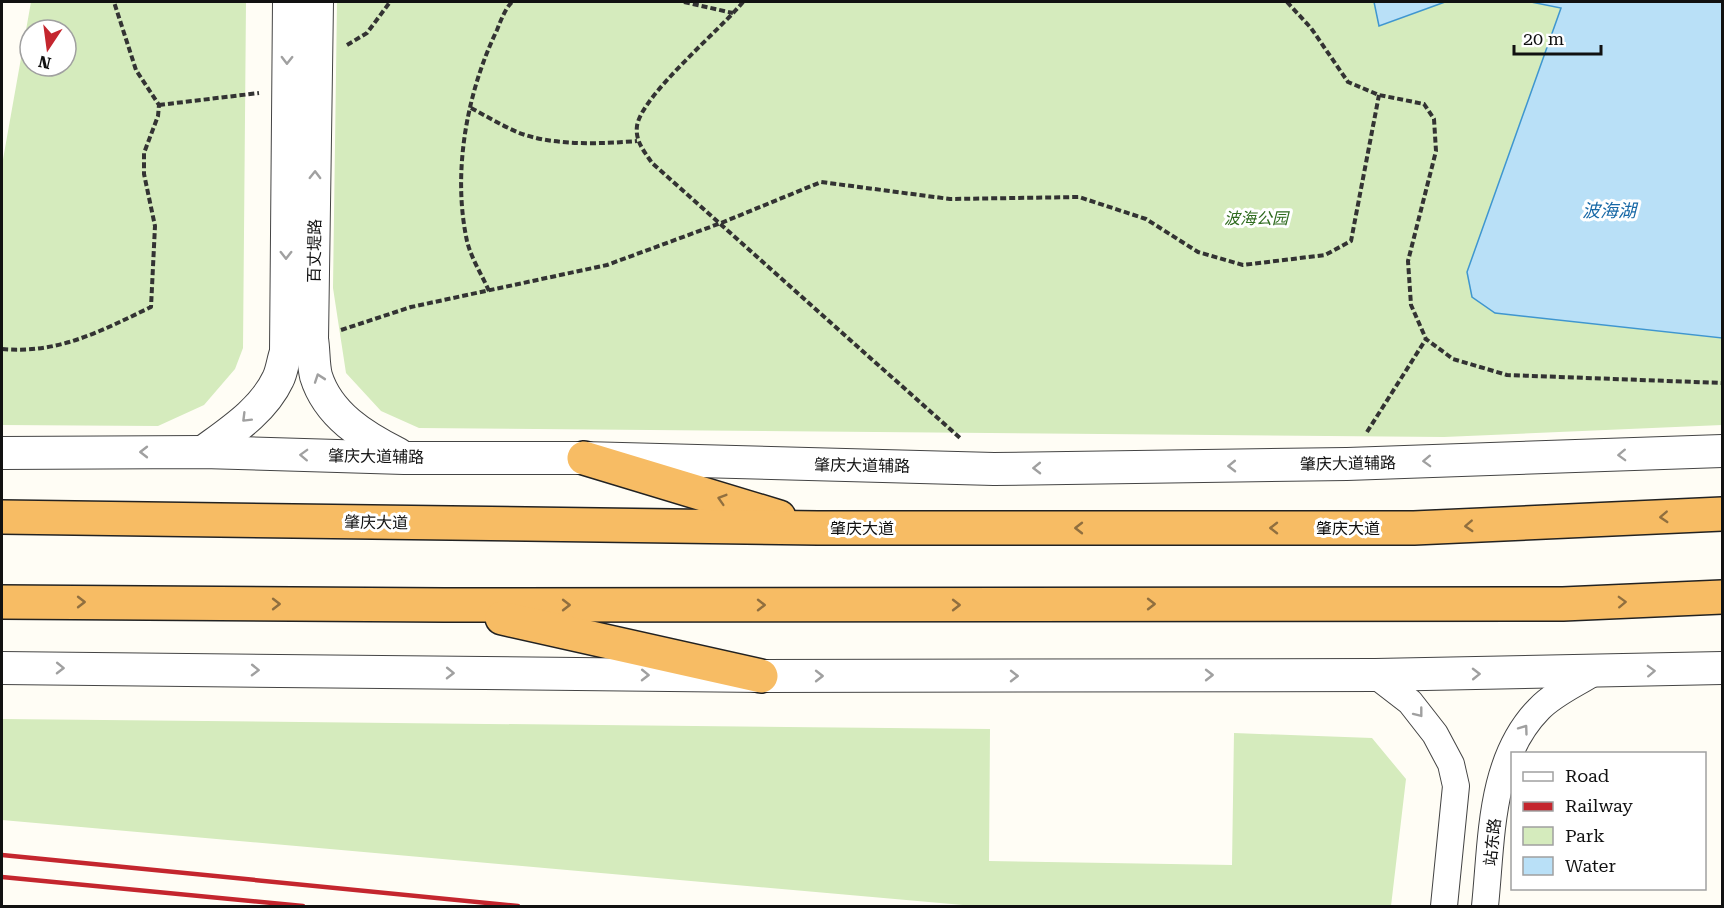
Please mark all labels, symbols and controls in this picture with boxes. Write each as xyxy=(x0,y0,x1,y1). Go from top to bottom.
north arrow xyxy=(18,18,78,78)
scale bar xyxy=(1514,18,1601,56)
text: 20 m xyxy=(1523,28,1564,49)
text: N xyxy=(37,51,53,73)
one-way arrow xyxy=(281,55,294,64)
one-way arrow xyxy=(309,171,321,180)
water label: 波海湖 xyxy=(1582,200,1639,221)
park label: 波海公园 xyxy=(1224,209,1290,228)
street label: 百丈堤路 xyxy=(304,219,325,283)
one-way arrow xyxy=(280,250,292,259)
one-way arrow xyxy=(313,373,326,384)
one-way arrow xyxy=(242,411,253,422)
one-way arrow xyxy=(140,446,149,458)
street label: 肇庆大道辅路 xyxy=(328,446,424,467)
one-way arrow xyxy=(1618,448,1627,461)
one-way arrow xyxy=(299,449,308,461)
street label: 肇庆大道辅路 xyxy=(1300,453,1396,474)
street label: 肇庆大道辅路 xyxy=(814,455,910,476)
one-way arrow xyxy=(1423,455,1432,468)
one-way arrow xyxy=(1228,459,1237,472)
one-way arrow xyxy=(1033,462,1042,474)
one-way arrow xyxy=(717,494,728,506)
one-way arrow xyxy=(1660,510,1669,523)
street label: 肇庆大道 xyxy=(344,512,408,533)
street label: 肇庆大道 xyxy=(830,519,894,538)
street label: 肇庆大道 xyxy=(1316,519,1380,538)
one-way arrow xyxy=(1465,519,1474,532)
one-way arrow xyxy=(1075,522,1084,534)
one-way arrow xyxy=(1270,522,1279,534)
one-way arrow xyxy=(1617,595,1626,608)
one-way arrow xyxy=(76,596,85,608)
one-way arrow xyxy=(271,598,280,610)
one-way arrow xyxy=(1146,598,1155,610)
one-way arrow xyxy=(561,599,570,611)
one-way arrow xyxy=(756,599,765,611)
one-way arrow xyxy=(951,599,960,611)
one-way arrow xyxy=(55,662,64,674)
one-way arrow xyxy=(250,664,259,677)
one-way arrow xyxy=(1647,664,1656,677)
one-way arrow xyxy=(445,667,454,679)
one-way arrow xyxy=(1471,668,1480,680)
one-way arrow xyxy=(640,669,649,681)
one-way arrow xyxy=(1205,669,1214,681)
one-way arrow xyxy=(815,670,824,682)
one-way arrow xyxy=(1010,670,1019,682)
one-way arrow xyxy=(1412,707,1423,718)
one-way arrow xyxy=(1517,724,1528,735)
legend xyxy=(1511,752,1706,890)
text: Road xyxy=(1565,765,1610,786)
text: Railway xyxy=(1565,795,1633,816)
street label: 站东路 xyxy=(1481,817,1504,867)
text: Park xyxy=(1565,825,1605,846)
text: Water xyxy=(1565,855,1616,876)

